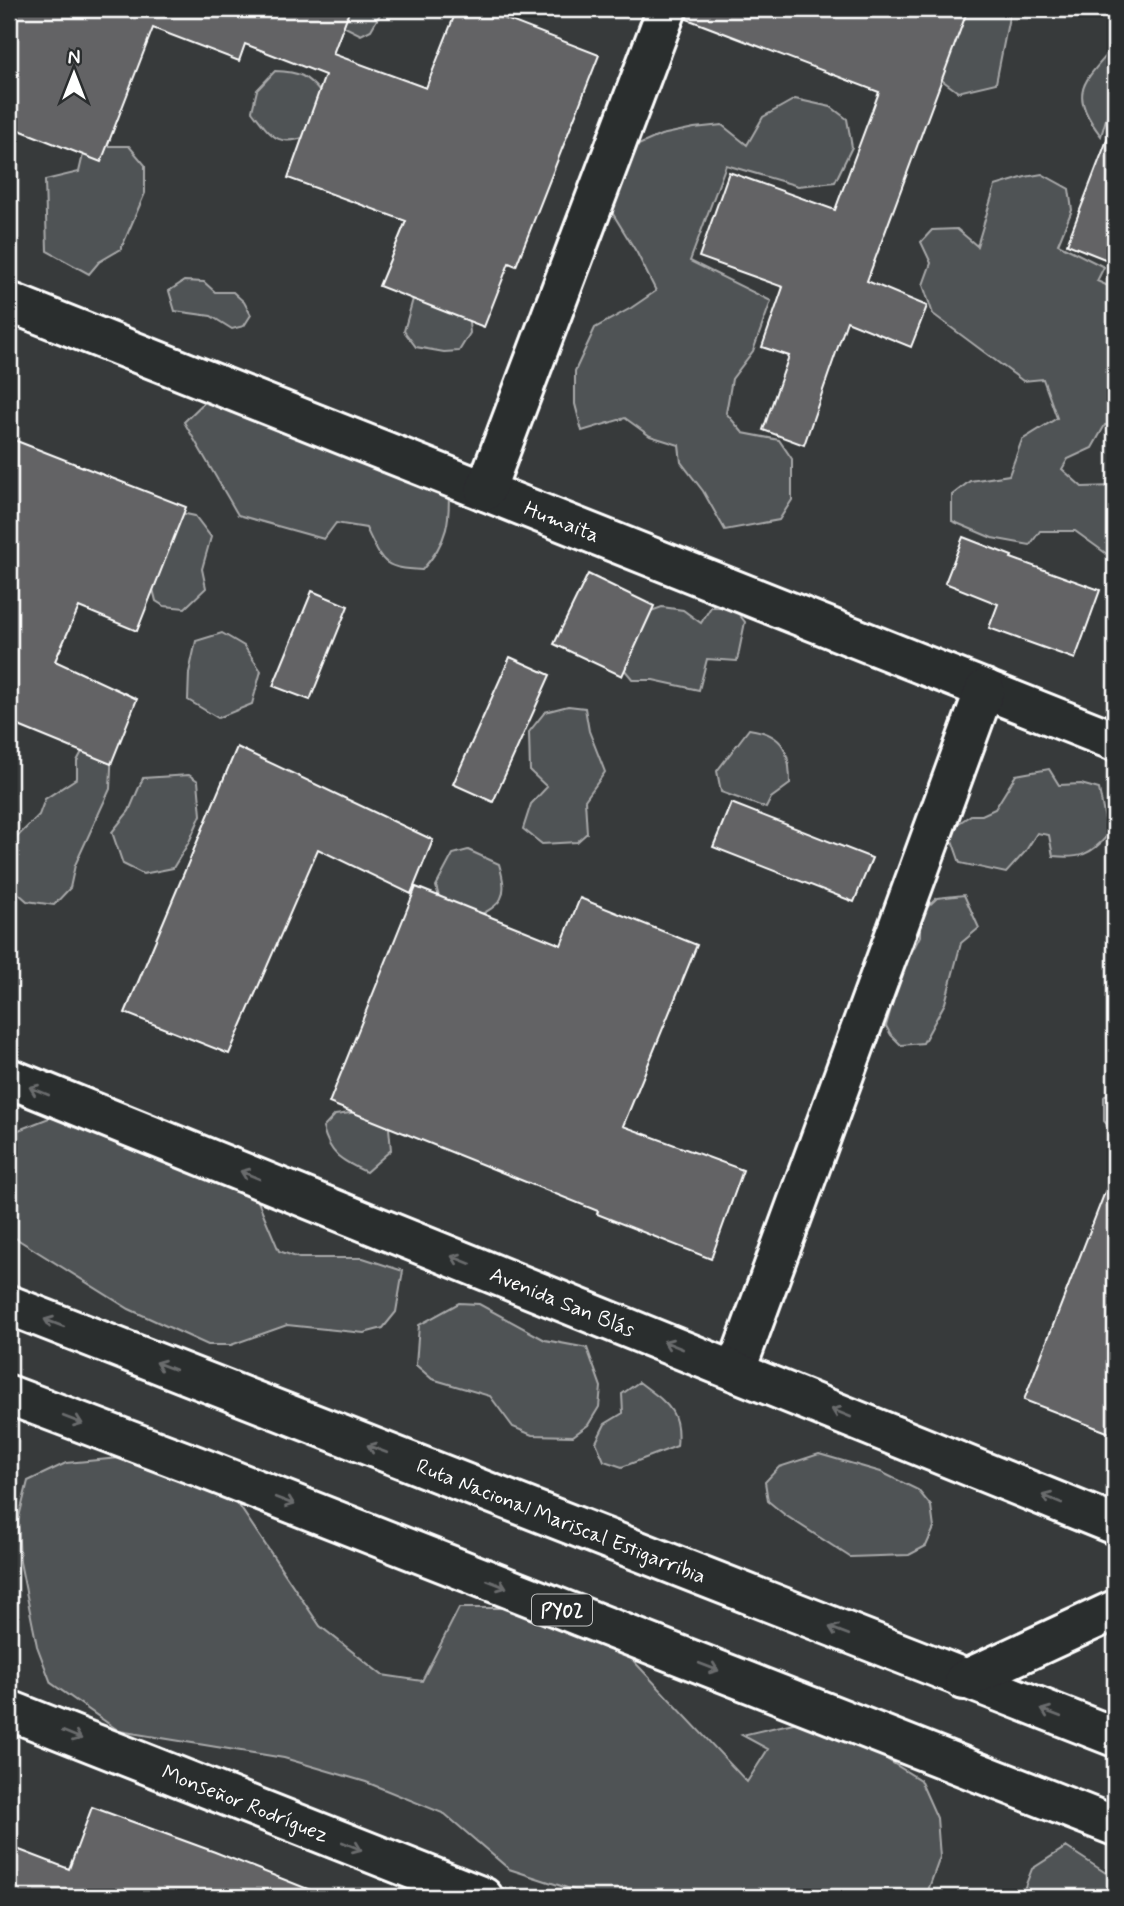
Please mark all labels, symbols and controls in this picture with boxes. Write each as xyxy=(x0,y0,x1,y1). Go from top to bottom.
north arrow xyxy=(38,38,108,108)
text: N xyxy=(68,46,80,71)
street label: Humaita xyxy=(520,495,603,550)
one-way arrow xyxy=(29,1083,51,1096)
one-way arrow xyxy=(240,1168,262,1181)
one-way arrow xyxy=(451,1253,473,1266)
street label: Avenida San Blás xyxy=(486,1261,639,1344)
one-way arrow xyxy=(44,1316,66,1328)
one-way arrow xyxy=(662,1337,684,1350)
one-way arrow xyxy=(154,1359,176,1372)
one-way arrow xyxy=(831,1406,853,1419)
one-way arrow xyxy=(61,1414,83,1427)
one-way arrow xyxy=(366,1442,388,1455)
street label: Ruta Nacional Mariscal Estigarribia xyxy=(412,1452,710,1591)
one-way arrow xyxy=(1042,1492,1063,1505)
one-way arrow xyxy=(274,1495,295,1508)
one-way arrow xyxy=(485,1578,507,1591)
road number: PY02 xyxy=(532,1594,592,1626)
one-way arrow xyxy=(829,1623,851,1636)
one-way arrow xyxy=(697,1661,719,1674)
one-way arrow xyxy=(1041,1706,1063,1718)
one-way arrow xyxy=(61,1729,83,1742)
street label: Monseñor Rodríguez xyxy=(158,1759,332,1850)
one-way arrow xyxy=(341,1840,363,1853)

